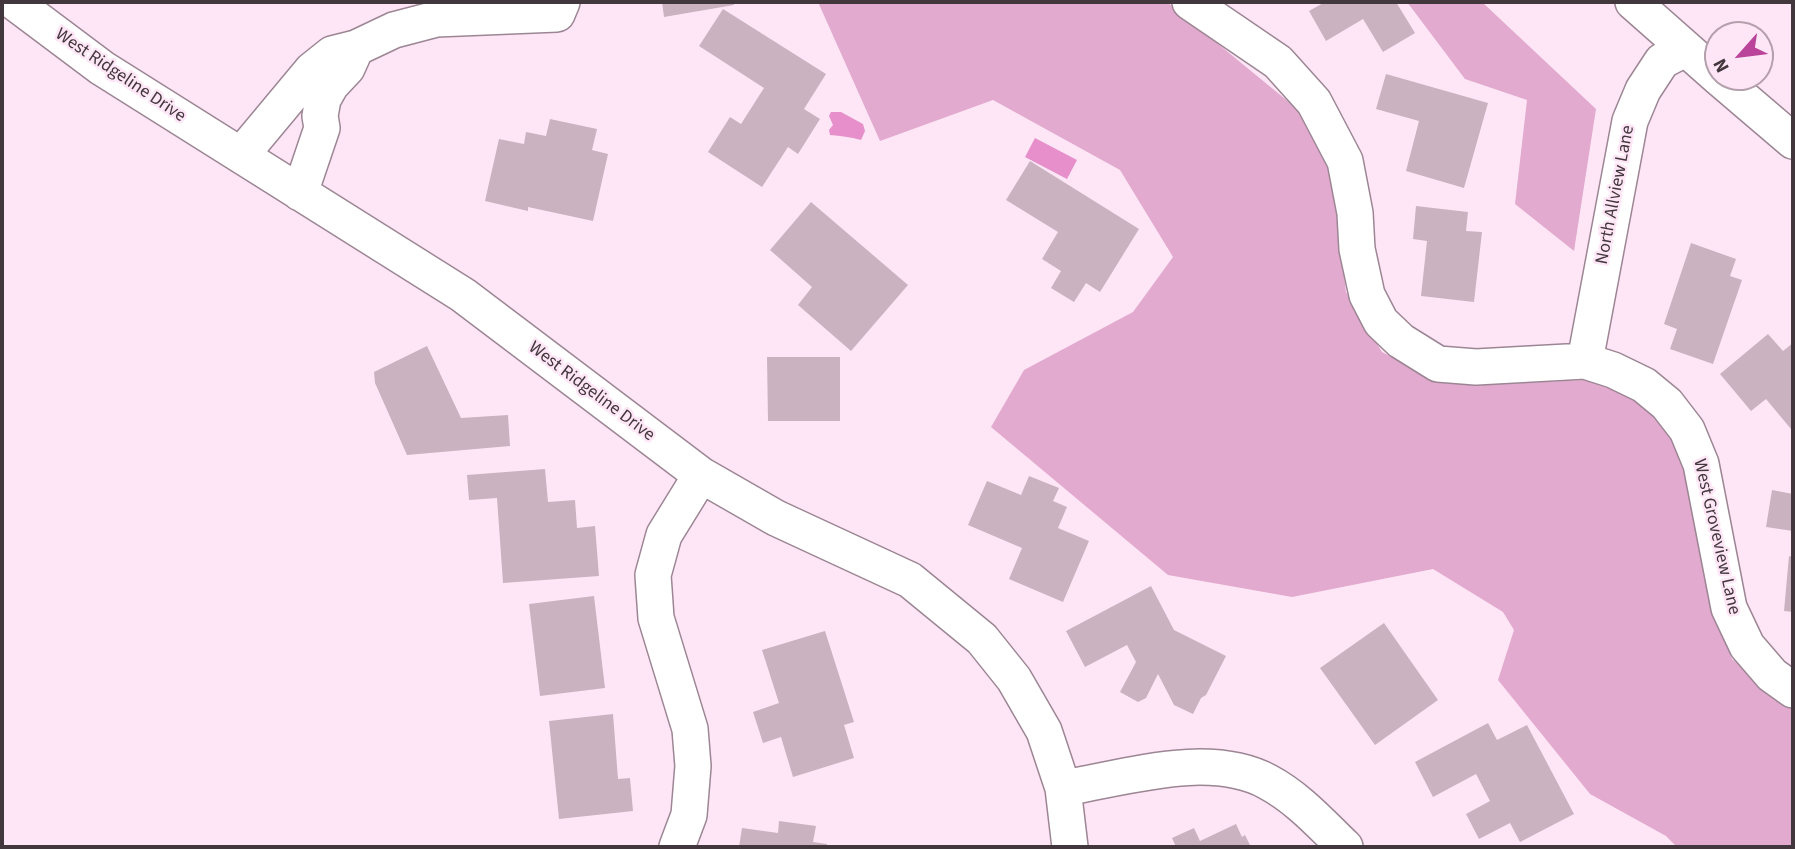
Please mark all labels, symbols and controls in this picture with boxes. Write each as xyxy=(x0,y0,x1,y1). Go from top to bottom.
north arrow xyxy=(1704,21,1774,91)
street label: West Ridgeline Drive xyxy=(51,24,189,128)
text: N xyxy=(1707,53,1737,77)
street label: North Allview Lane xyxy=(1592,124,1640,266)
street label: West Ridgeline Drive xyxy=(524,337,658,447)
street label: West Groveview Lane xyxy=(1688,457,1744,617)

